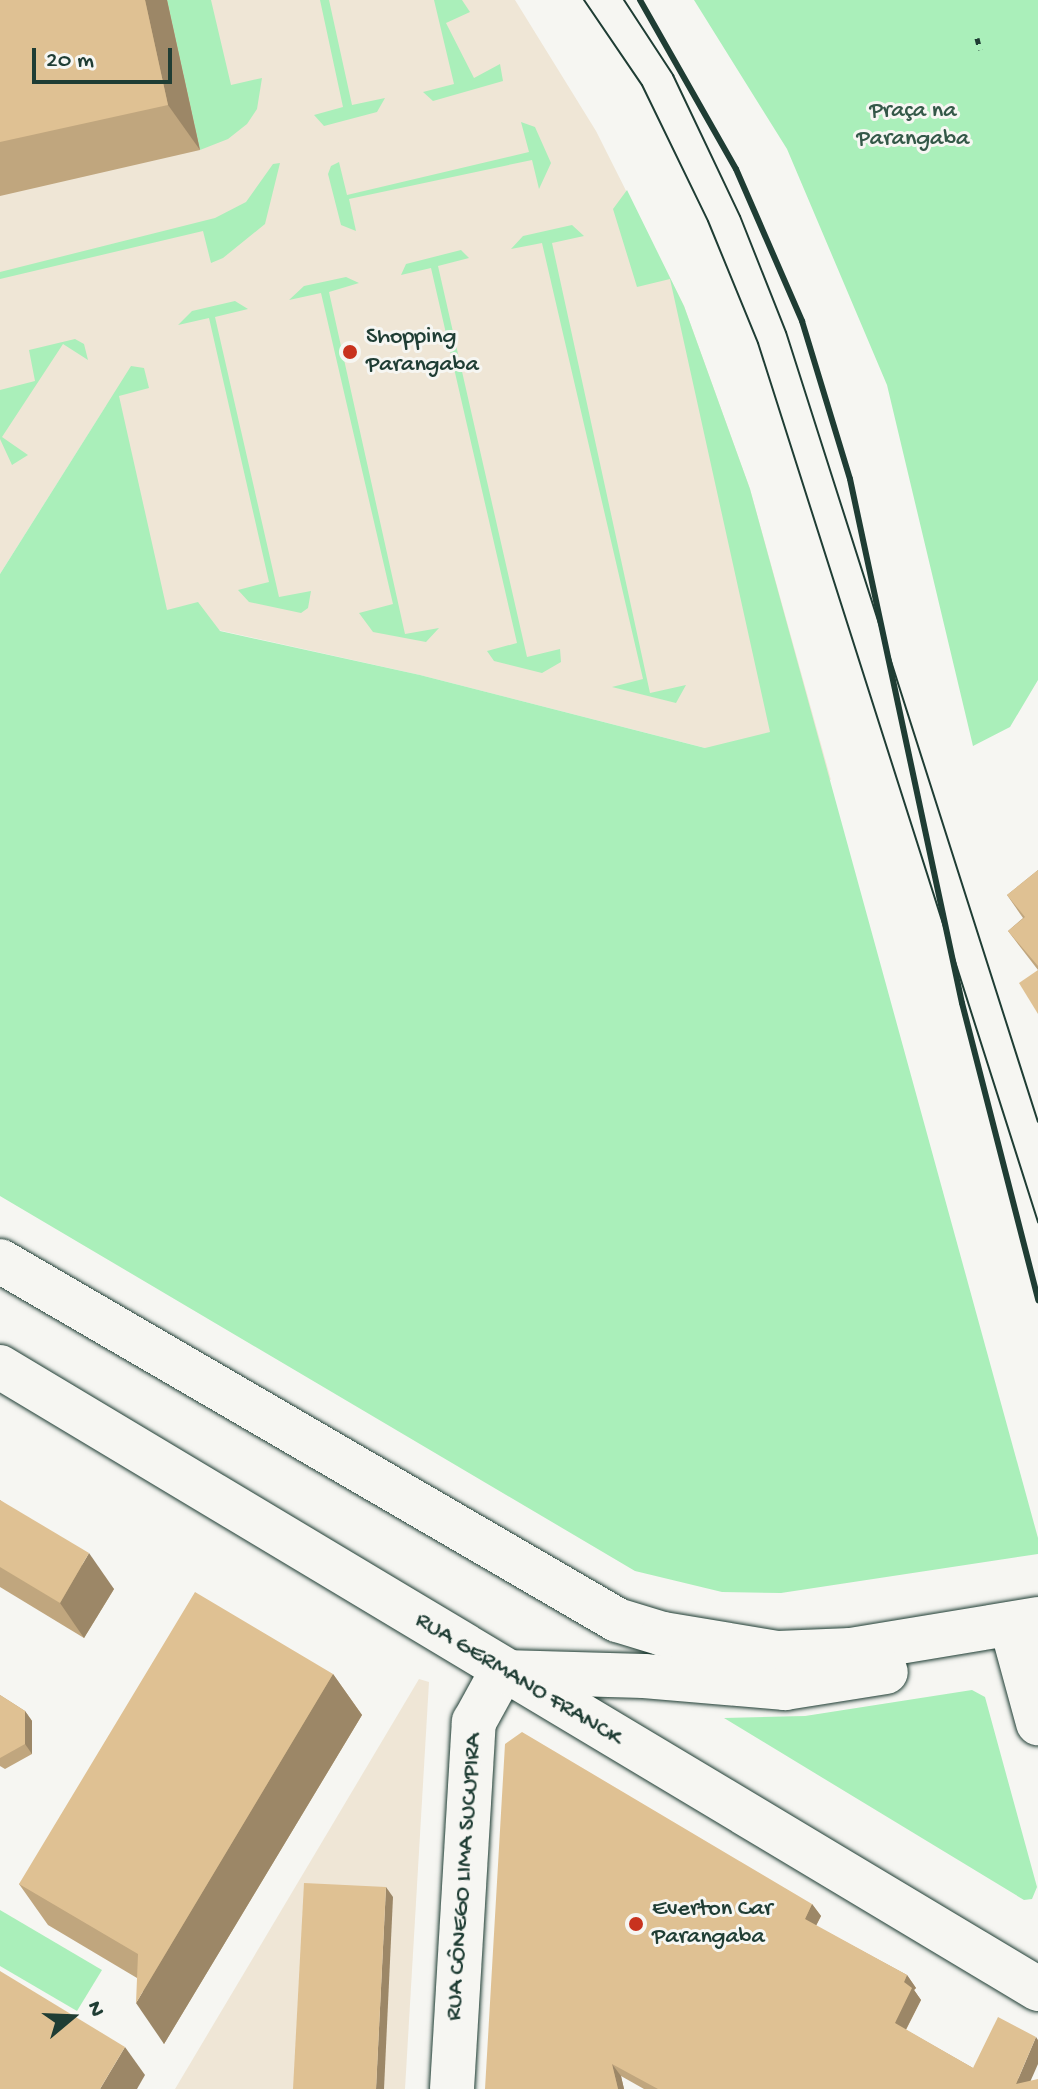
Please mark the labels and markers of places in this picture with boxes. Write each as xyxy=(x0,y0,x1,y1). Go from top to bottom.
place label: Shopping Parangaba xyxy=(366,324,479,380)
marker: Shopping Parangaba xyxy=(341,343,359,361)
place label: Everton Car Parangaba xyxy=(652,1896,773,1952)
marker: Everton Car Parangaba xyxy=(627,1915,645,1933)

